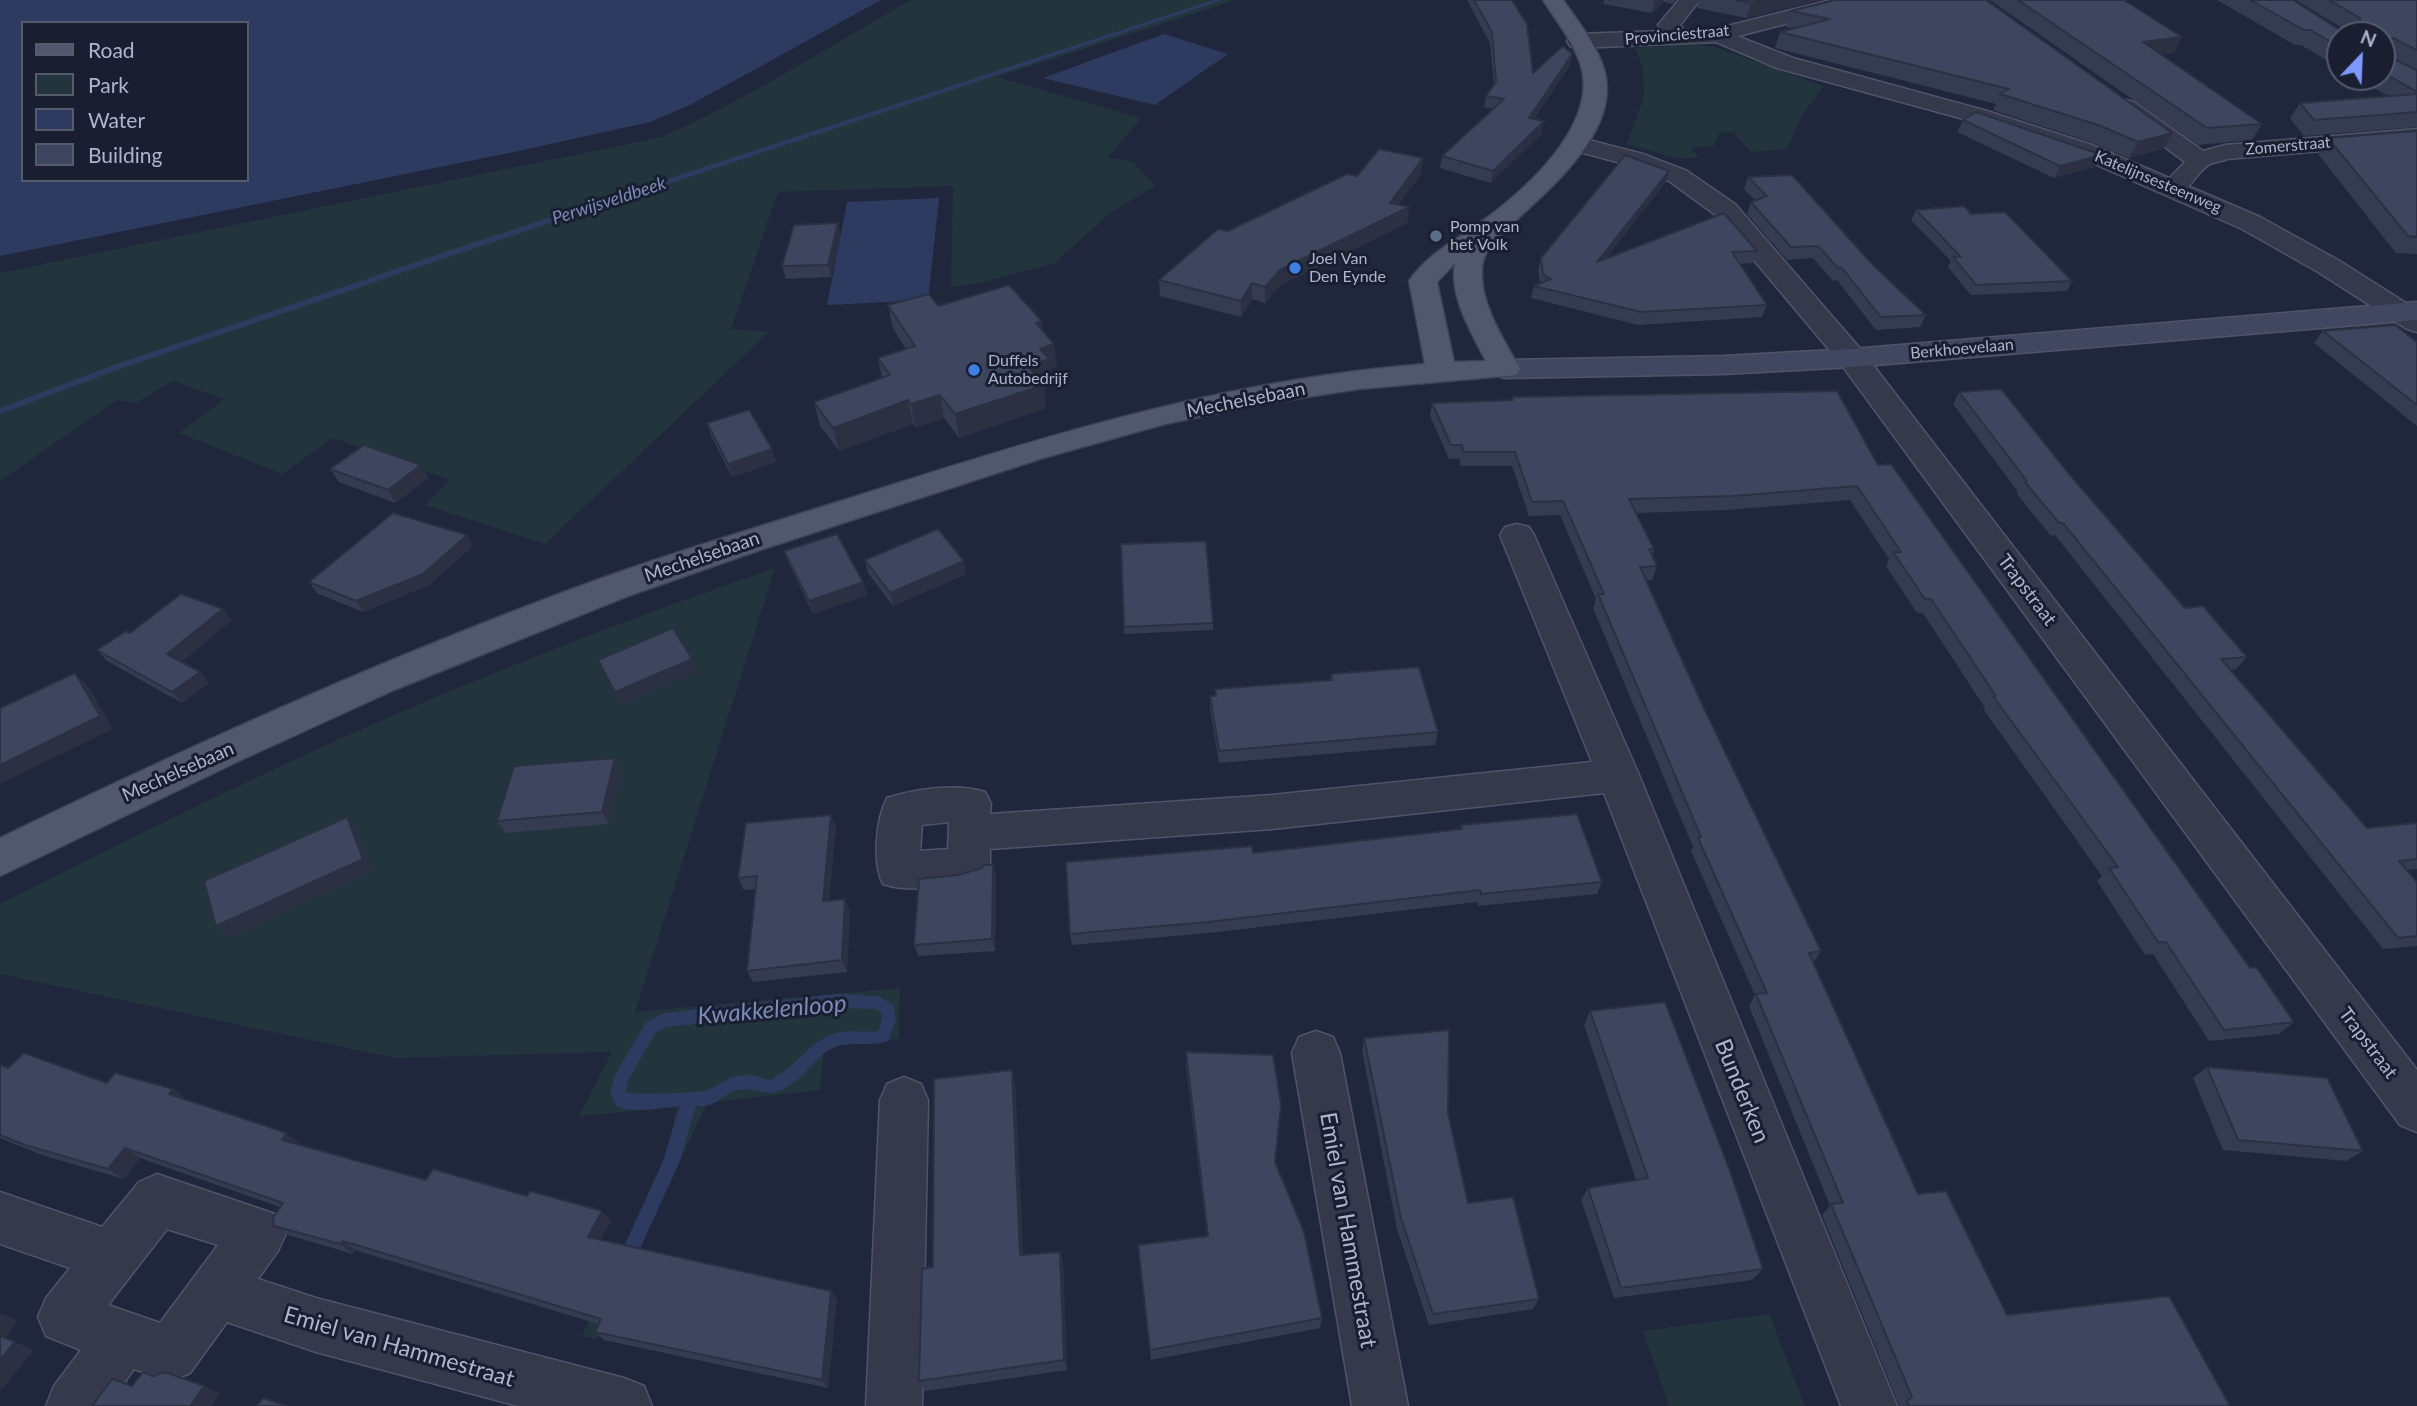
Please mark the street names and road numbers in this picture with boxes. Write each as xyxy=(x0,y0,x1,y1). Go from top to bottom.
street label: Provinciestraat xyxy=(1624,21,1730,49)
street label: Zomerstraat xyxy=(2245,133,2331,159)
street label: Katelijnsesteenweg xyxy=(2092,147,2224,217)
street label: Berkhoevelaan xyxy=(1909,335,2015,363)
street label: Mechelsebaan xyxy=(1185,377,1307,423)
street label: Mechelsebaan xyxy=(642,527,762,587)
street label: Trapstraat xyxy=(1993,550,2061,630)
street label: Mechelsebaan xyxy=(119,737,237,807)
street label: Trapstraat xyxy=(2334,1003,2402,1083)
street label: Bunderken xyxy=(1709,1035,1775,1147)
street label: Emiel van Hammestraat xyxy=(1314,1110,1382,1350)
street label: Emiel van Hammestraat xyxy=(281,1301,517,1393)

